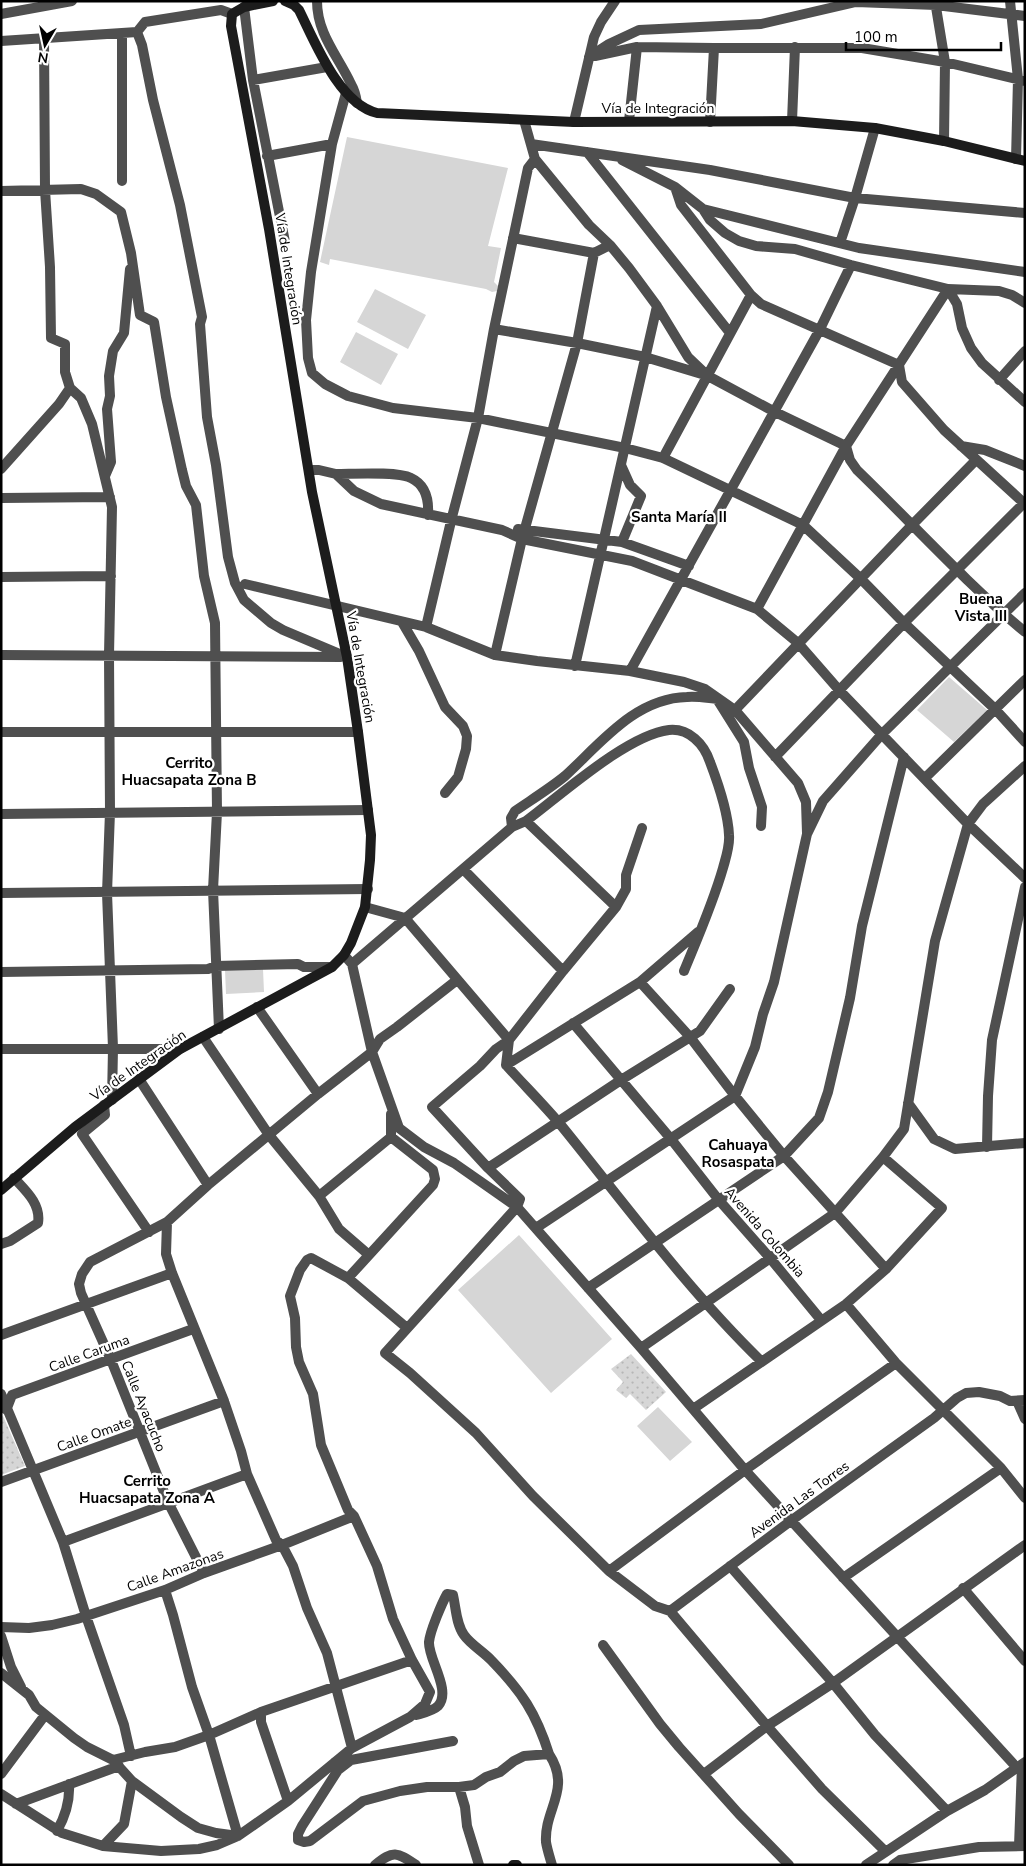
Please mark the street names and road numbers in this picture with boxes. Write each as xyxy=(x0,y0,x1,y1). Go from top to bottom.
street label: Vía de Integración xyxy=(601,99,714,118)
street label: Vía de Integración xyxy=(270,211,307,326)
street label: Vía de Integración xyxy=(341,609,380,724)
street label: Vía de Integración xyxy=(86,1025,190,1106)
street label: Avenida Colombia xyxy=(720,1183,809,1282)
street label: Calle Caruma xyxy=(46,1330,132,1377)
street label: Calle Ayacucho xyxy=(117,1358,171,1455)
street label: Calle Omate xyxy=(54,1412,134,1457)
street label: Avenida Las Torres xyxy=(745,1456,853,1542)
street label: Calle Amazonas xyxy=(124,1544,226,1597)

